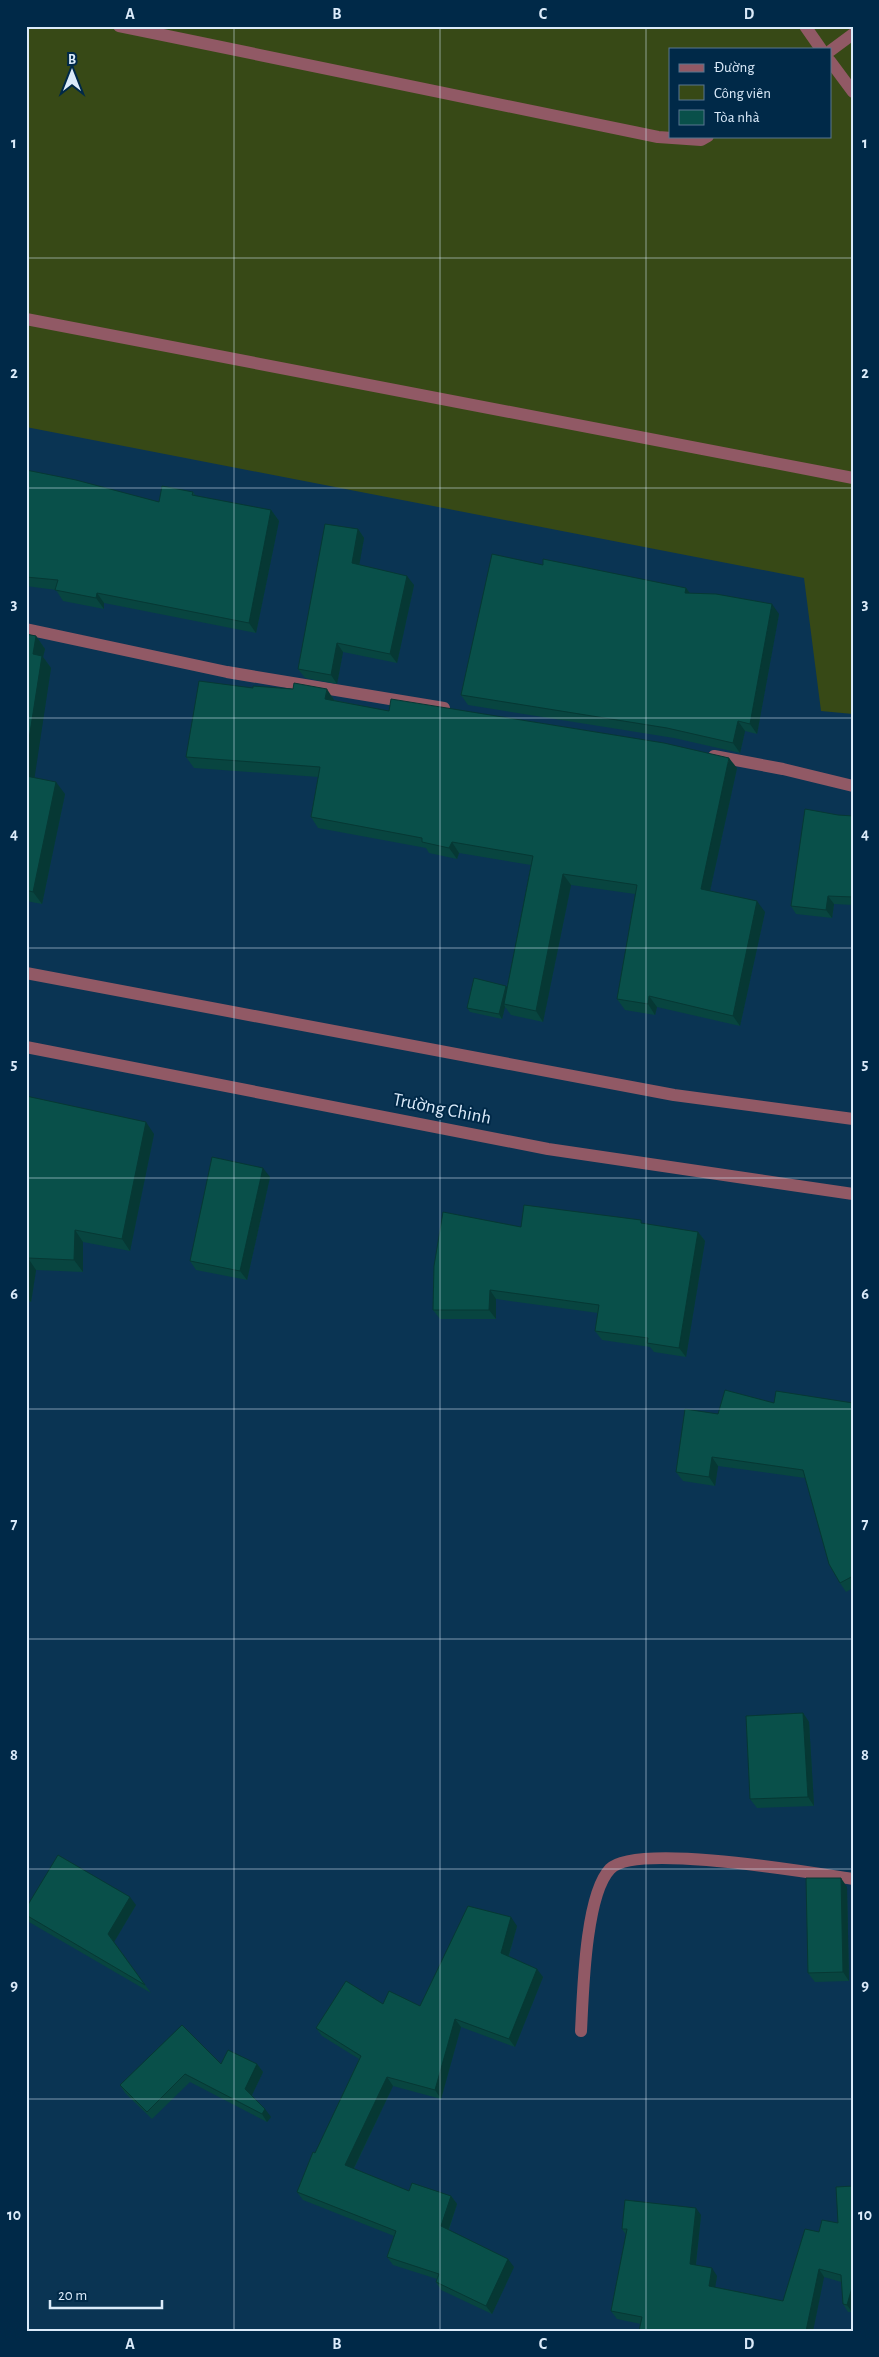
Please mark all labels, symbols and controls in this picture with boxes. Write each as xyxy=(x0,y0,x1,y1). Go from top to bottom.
text: A xyxy=(125,6,135,22)
text: B xyxy=(332,6,342,22)
text: C xyxy=(539,6,548,22)
text: D xyxy=(744,6,755,22)
north arrow xyxy=(48,48,98,98)
legend xyxy=(669,48,832,138)
text: B xyxy=(68,53,76,67)
text: Đường xyxy=(714,60,755,75)
text: Công viên xyxy=(714,86,771,101)
text: Tòa nhà xyxy=(714,110,760,125)
text: 1 xyxy=(11,135,17,151)
text: 1 xyxy=(862,135,868,151)
text: 2 xyxy=(10,365,18,381)
text: 2 xyxy=(861,365,869,381)
text: 3 xyxy=(11,596,18,612)
text: 3 xyxy=(862,596,869,612)
text: 4 xyxy=(10,826,18,842)
text: 4 xyxy=(861,826,869,842)
text: 5 xyxy=(11,1056,18,1072)
text: 5 xyxy=(862,1056,869,1072)
street label: Trường Chinh xyxy=(391,1090,493,1128)
text: 6 xyxy=(10,1286,18,1302)
text: 6 xyxy=(861,1286,869,1302)
text: 7 xyxy=(11,1516,18,1532)
text: 7 xyxy=(862,1516,869,1532)
text: 8 xyxy=(10,1747,18,1763)
text: 8 xyxy=(861,1747,869,1763)
text: 9 xyxy=(10,1977,18,1993)
text: 9 xyxy=(861,1977,869,1993)
text: 10 xyxy=(7,2207,21,2223)
text: 10 xyxy=(858,2207,872,2223)
scale bar xyxy=(50,2277,162,2309)
text: 20 m xyxy=(58,2288,87,2303)
text: A xyxy=(125,2336,135,2352)
text: B xyxy=(332,2336,342,2352)
text: C xyxy=(539,2336,548,2352)
text: D xyxy=(744,2336,755,2352)

